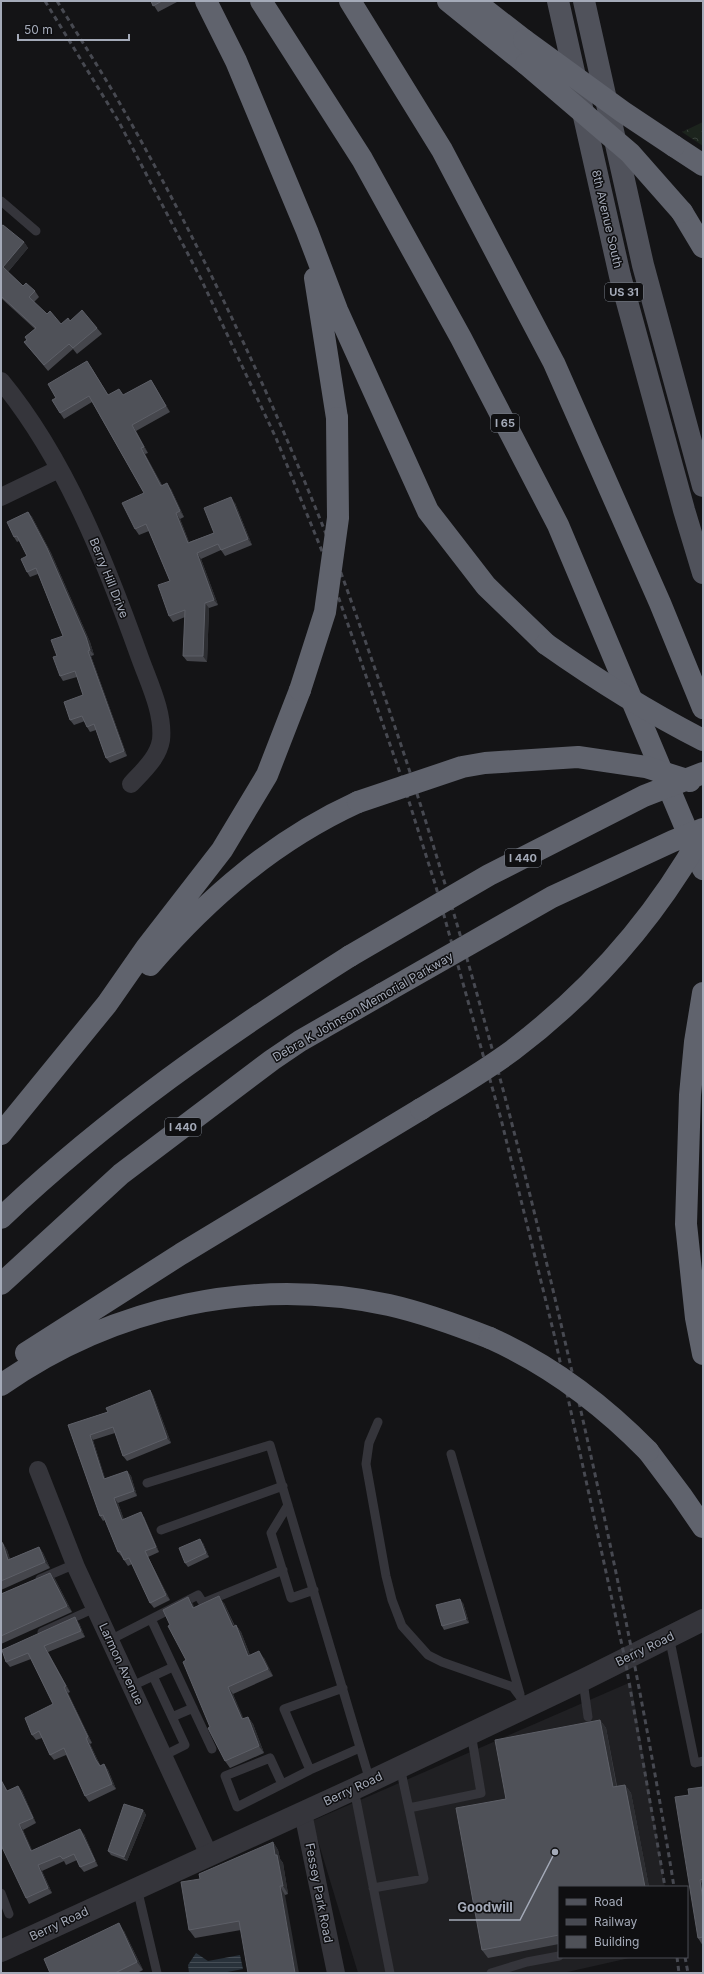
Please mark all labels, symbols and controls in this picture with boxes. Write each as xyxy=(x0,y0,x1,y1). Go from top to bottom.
scale bar xyxy=(18,16,129,42)
text: 50 m xyxy=(24,22,53,37)
street label: 8th Avenue South xyxy=(589,168,626,269)
road number: US 31 xyxy=(605,283,643,301)
road number: I 65 xyxy=(491,414,519,432)
street label: Berry Hill Drive xyxy=(87,536,132,620)
road number: I 440 xyxy=(505,849,541,867)
street label: Debra K Johnson Memorial Parkway xyxy=(270,948,456,1065)
road number: I 440 xyxy=(165,1118,201,1136)
street label: Larmon Avenue xyxy=(96,1620,147,1707)
street label: Berry Road xyxy=(613,1628,677,1669)
street label: Berry Road xyxy=(321,1768,385,1809)
street label: Fessey Park Road xyxy=(302,1842,337,1944)
legend xyxy=(558,1886,688,1958)
text: Road xyxy=(594,1894,623,1909)
callout: Goodwill xyxy=(449,1895,520,1920)
text: Goodwill xyxy=(457,1899,513,1915)
street label: Berry Road xyxy=(27,1903,91,1944)
text: Railway xyxy=(594,1914,638,1929)
text: Building xyxy=(594,1934,639,1949)

